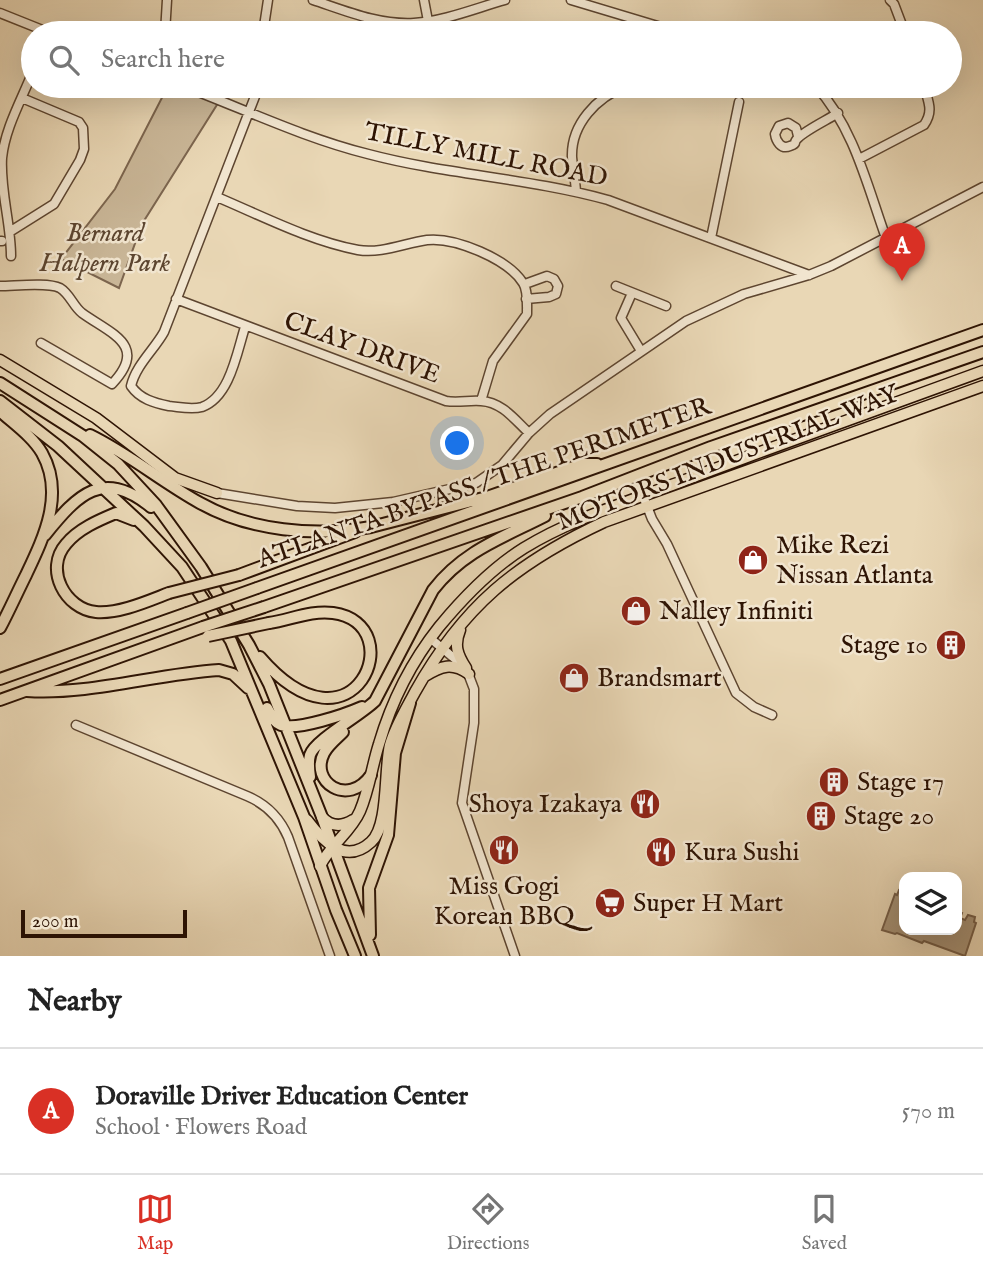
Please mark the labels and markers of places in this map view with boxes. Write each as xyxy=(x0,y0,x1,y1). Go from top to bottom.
pin: A xyxy=(879,223,925,281)
place label: Mike Rezi Nissan Atlanta xyxy=(776,529,934,592)
shop icon: Mike Rezi Nissan Atlanta xyxy=(736,543,770,577)
shop icon: Nalley Infiniti xyxy=(619,594,653,628)
place label: Nalley Infiniti xyxy=(659,595,813,628)
building icon: Stage 10 xyxy=(934,628,968,662)
place label: Stage 10 xyxy=(840,629,928,662)
shop icon: Brandsmart xyxy=(557,661,591,695)
place label: Brandsmart xyxy=(597,662,722,695)
building icon: Stage 17 xyxy=(817,765,851,799)
place label: Stage 17 xyxy=(857,766,944,799)
restaurant icon: Shoya Izakaya xyxy=(628,787,662,821)
place label: Shoya Izakaya xyxy=(468,788,623,821)
building icon: Stage 20 xyxy=(804,799,838,833)
place label: Stage 20 xyxy=(844,800,934,833)
restaurant icon: Miss Gogi Korean BBQ xyxy=(487,833,521,867)
restaurant icon: Kura Sushi xyxy=(644,835,678,869)
place label: Kura Sushi xyxy=(684,836,799,869)
place label: Miss Gogi Korean BBQ xyxy=(434,870,593,933)
supermarket icon: Super H Mart xyxy=(593,886,627,920)
place label: Super H Mart xyxy=(633,887,783,920)

